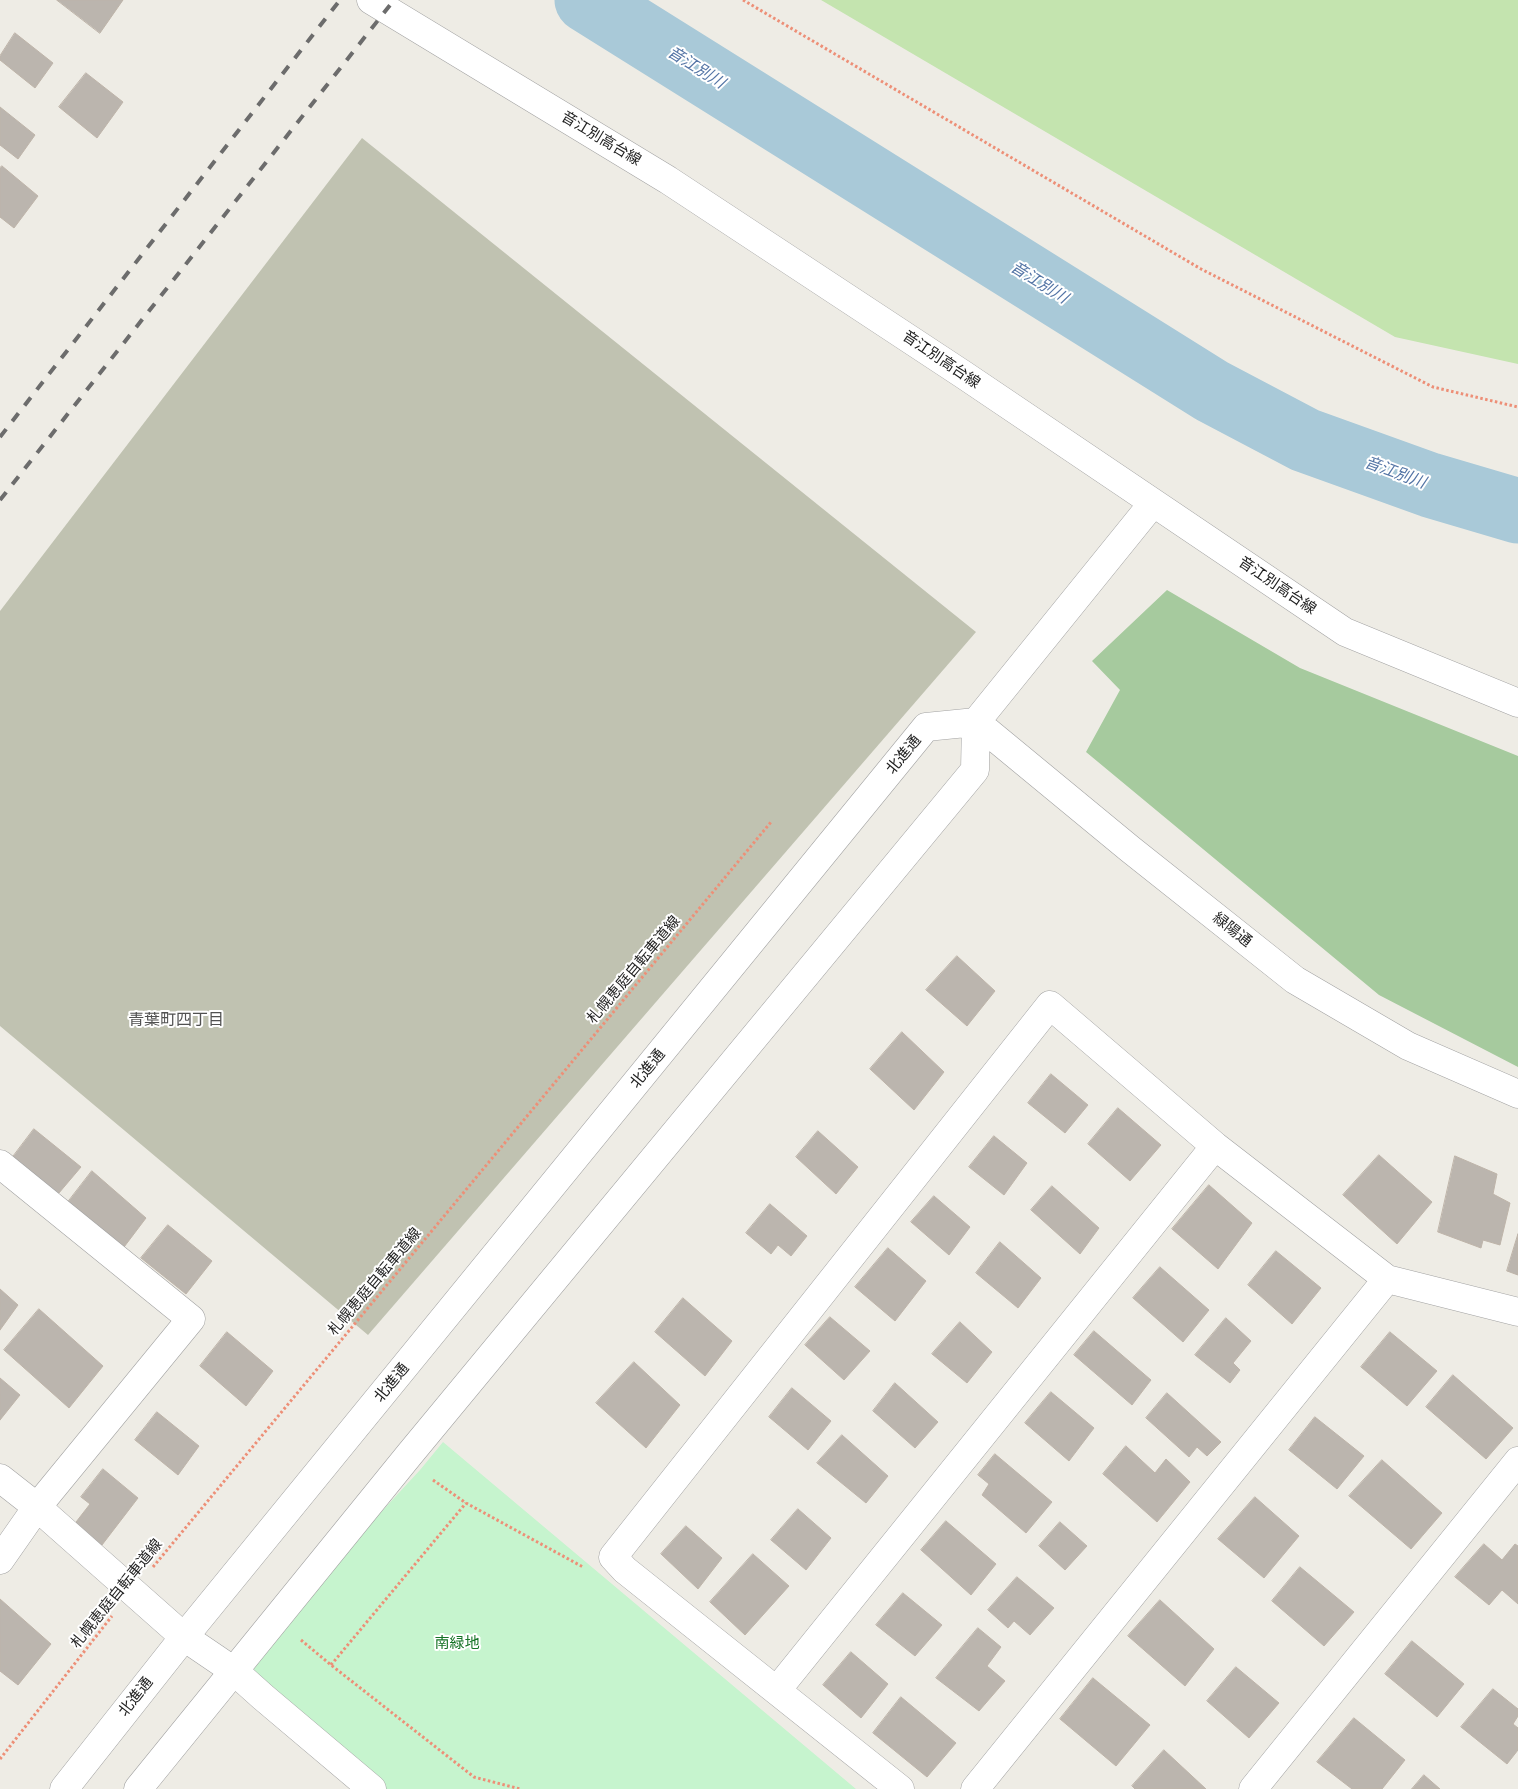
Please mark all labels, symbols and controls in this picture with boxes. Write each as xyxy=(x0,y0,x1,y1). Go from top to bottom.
water label: 音江別川 xyxy=(664,43,728,93)
street label: 音江別高台線 xyxy=(558,108,644,170)
water label: 音江別川 xyxy=(1007,258,1071,308)
street label: 音江別高台線 xyxy=(899,327,983,393)
water label: 音江別川 xyxy=(1362,453,1428,493)
street label: 音江別高台線 xyxy=(1235,553,1319,619)
street label: 北進通 xyxy=(883,732,925,778)
street label: 緑陽通 xyxy=(1209,909,1255,951)
street label: 札幌恵庭自転車道線 xyxy=(584,913,684,1027)
district label: 青葉町四丁目 xyxy=(128,1011,224,1031)
street label: 北進通 xyxy=(627,1046,669,1092)
street label: 札幌恵庭自転車道線 xyxy=(325,1225,425,1339)
street label: 北進通 xyxy=(371,1360,413,1406)
street label: 札幌恵庭自転車道線 xyxy=(68,1536,166,1652)
park label: 南緑地 xyxy=(435,1635,479,1653)
street label: 北進通 xyxy=(115,1674,157,1720)

